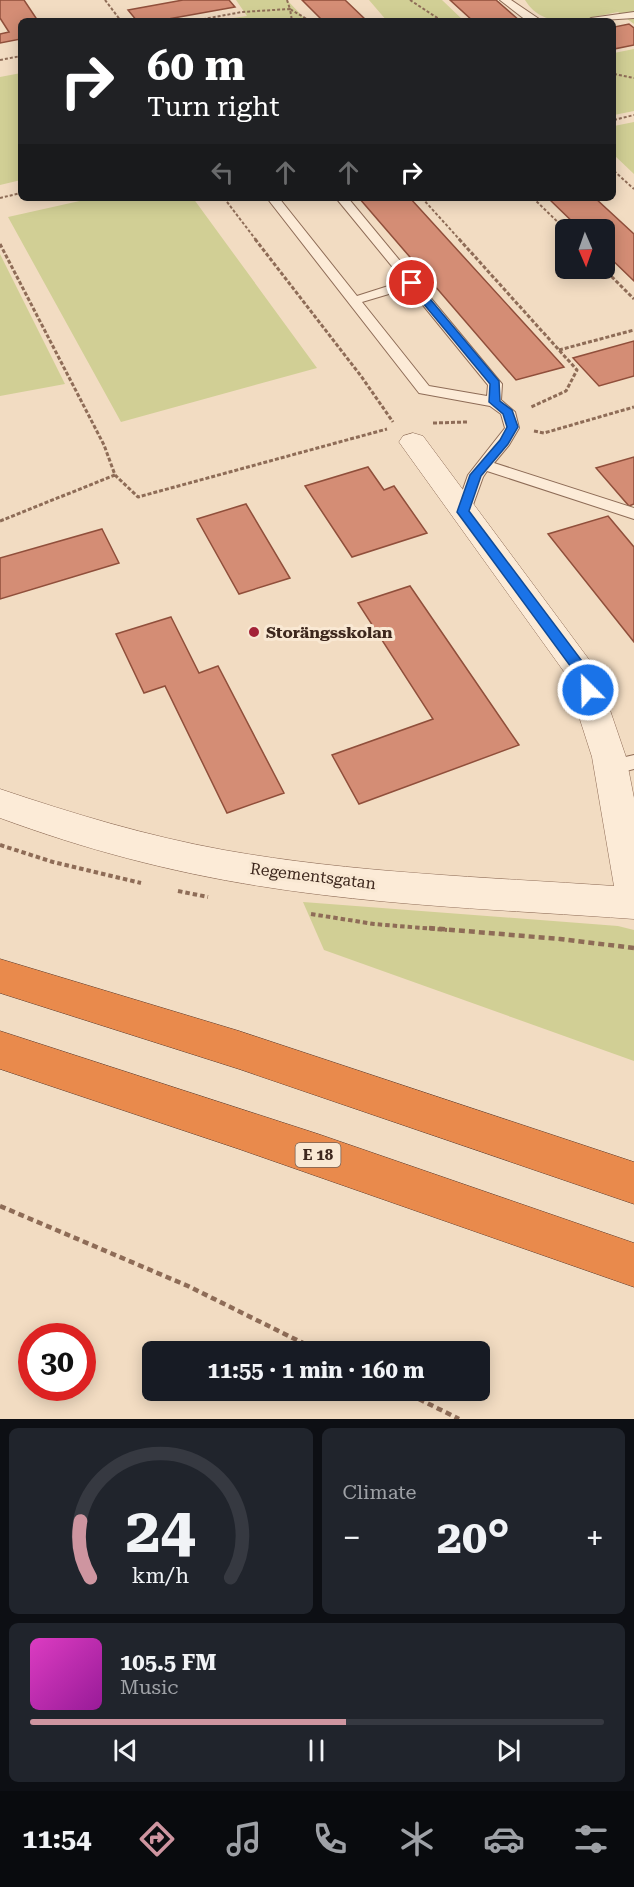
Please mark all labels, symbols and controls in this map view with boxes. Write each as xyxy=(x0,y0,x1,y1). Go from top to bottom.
text: 60 m xyxy=(147,41,245,90)
icon: right xyxy=(48,42,126,120)
text: Turn right xyxy=(147,91,280,123)
icon: left xyxy=(206,156,239,189)
icon: ahead xyxy=(269,156,302,189)
icon: ahead xyxy=(332,156,365,189)
icon: right xyxy=(395,156,428,189)
north arrow xyxy=(555,219,615,279)
map controls xyxy=(555,219,615,279)
pin xyxy=(386,257,437,308)
icon: arrive xyxy=(395,266,428,299)
place label: Storängsskolan xyxy=(266,623,393,642)
marker: Storängsskolan xyxy=(247,625,261,639)
position arrow xyxy=(556,658,620,722)
street label: Regementsgatan xyxy=(249,859,377,893)
road number: E 18 xyxy=(296,1143,340,1167)
speed limit sign: 30 xyxy=(18,1323,96,1401)
text: 11:55 · 1 min · 160 m xyxy=(207,1358,425,1383)
text: Climate xyxy=(343,1480,417,1504)
text: 24 xyxy=(126,1494,196,1567)
text: 20° xyxy=(437,1511,510,1564)
text: − xyxy=(343,1518,361,1557)
text: + xyxy=(586,1518,604,1557)
text: km/h xyxy=(132,1563,190,1588)
text: 105.5 FM xyxy=(120,1650,217,1675)
text: Music xyxy=(120,1675,179,1699)
icon: previous xyxy=(109,1734,142,1767)
icon: pause xyxy=(300,1734,333,1767)
icon: next xyxy=(492,1734,525,1767)
icon: directions xyxy=(136,1818,178,1860)
icon: music xyxy=(223,1818,265,1860)
icon: phone xyxy=(309,1818,351,1860)
icon: climate xyxy=(396,1818,438,1860)
icon: car xyxy=(483,1818,525,1860)
icon: filters xyxy=(570,1818,612,1860)
text: 11:54 xyxy=(22,1823,91,1855)

